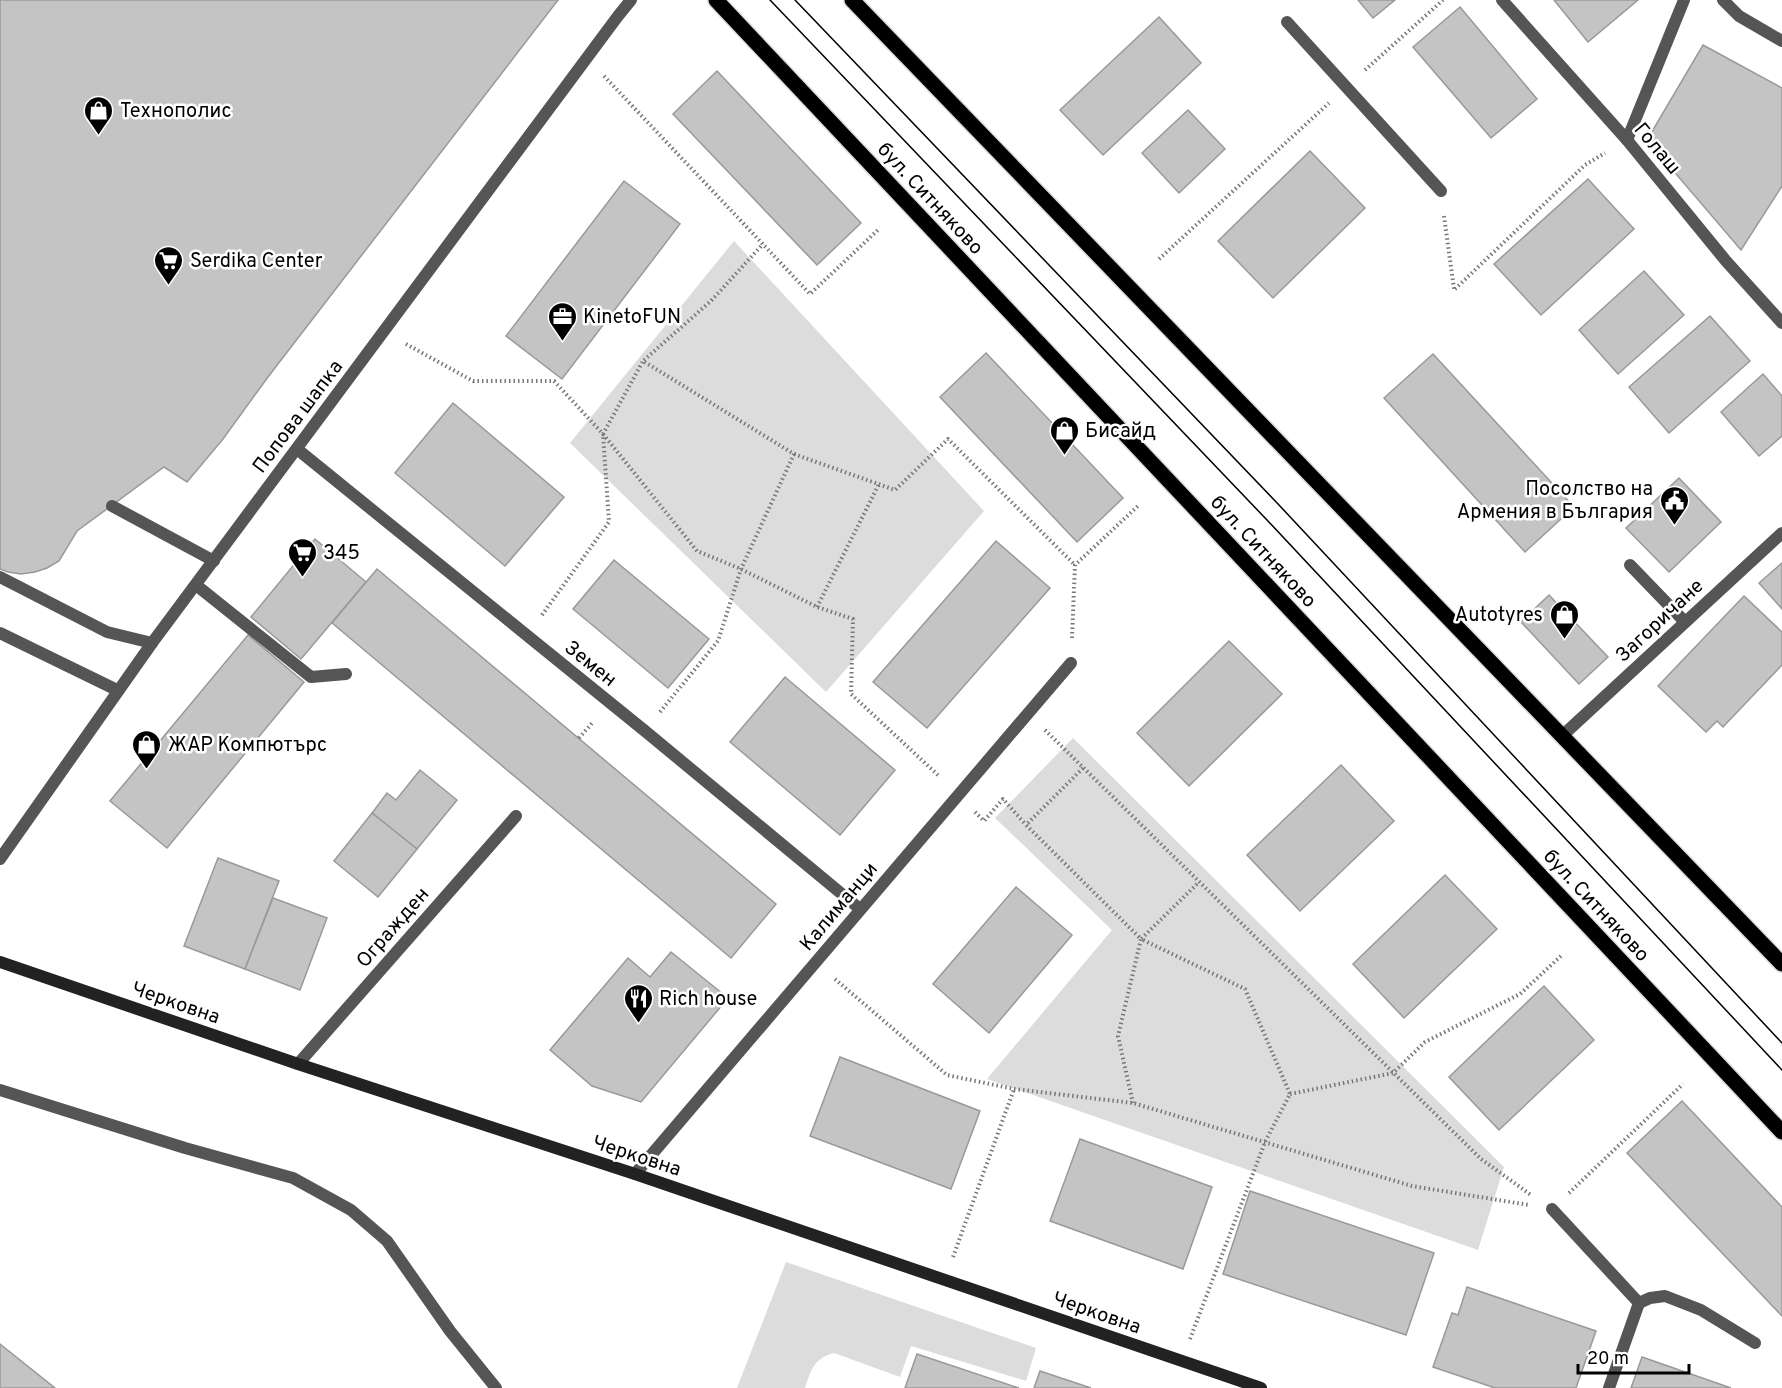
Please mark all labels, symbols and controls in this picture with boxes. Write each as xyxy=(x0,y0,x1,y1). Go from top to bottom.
shop icon: Технополис xyxy=(83,94,115,136)
place label: Технополис xyxy=(120,99,231,125)
street label: Голаш xyxy=(1627,118,1686,181)
street label: бул. Ситняково xyxy=(871,138,988,261)
supermarket icon: Serdika Center xyxy=(153,244,185,286)
place label: Serdika Center xyxy=(190,249,323,275)
office icon: KinetoFUN xyxy=(546,300,578,342)
place label: KinetoFUN xyxy=(583,305,681,331)
street label: Попова шапка xyxy=(248,355,350,479)
shop icon: Бисайд xyxy=(1048,414,1080,456)
place label: Бисайд xyxy=(1085,419,1156,445)
place label: Посолство на Армения в България xyxy=(1457,477,1653,526)
public building icon: Посолство на Армения в България xyxy=(1658,484,1690,526)
street label: бул. Ситняково xyxy=(1204,491,1321,614)
supermarket icon: 345 xyxy=(286,536,318,578)
place label: 345 xyxy=(323,541,360,567)
street label: Загоричане xyxy=(1611,574,1710,669)
shop icon: Autotyres xyxy=(1548,598,1580,640)
place label: Autotyres xyxy=(1455,603,1543,629)
street label: Земен xyxy=(558,636,621,694)
shop icon: ЖАР Компютърс xyxy=(131,728,163,770)
place label: ЖАР Компютърс xyxy=(168,733,327,759)
street label: бул. Ситняково xyxy=(1537,845,1654,968)
street label: Калиманци xyxy=(795,857,884,957)
street label: Огражден xyxy=(351,883,436,974)
street label: Черковна xyxy=(128,977,223,1031)
restaurant icon: Rich house xyxy=(622,982,654,1024)
place label: Rich house xyxy=(659,987,757,1013)
street label: Черковна xyxy=(589,1130,684,1183)
street label: Черковна xyxy=(1049,1287,1144,1341)
scale bar xyxy=(1578,1337,1689,1375)
text: 20 m xyxy=(1587,1348,1629,1371)

